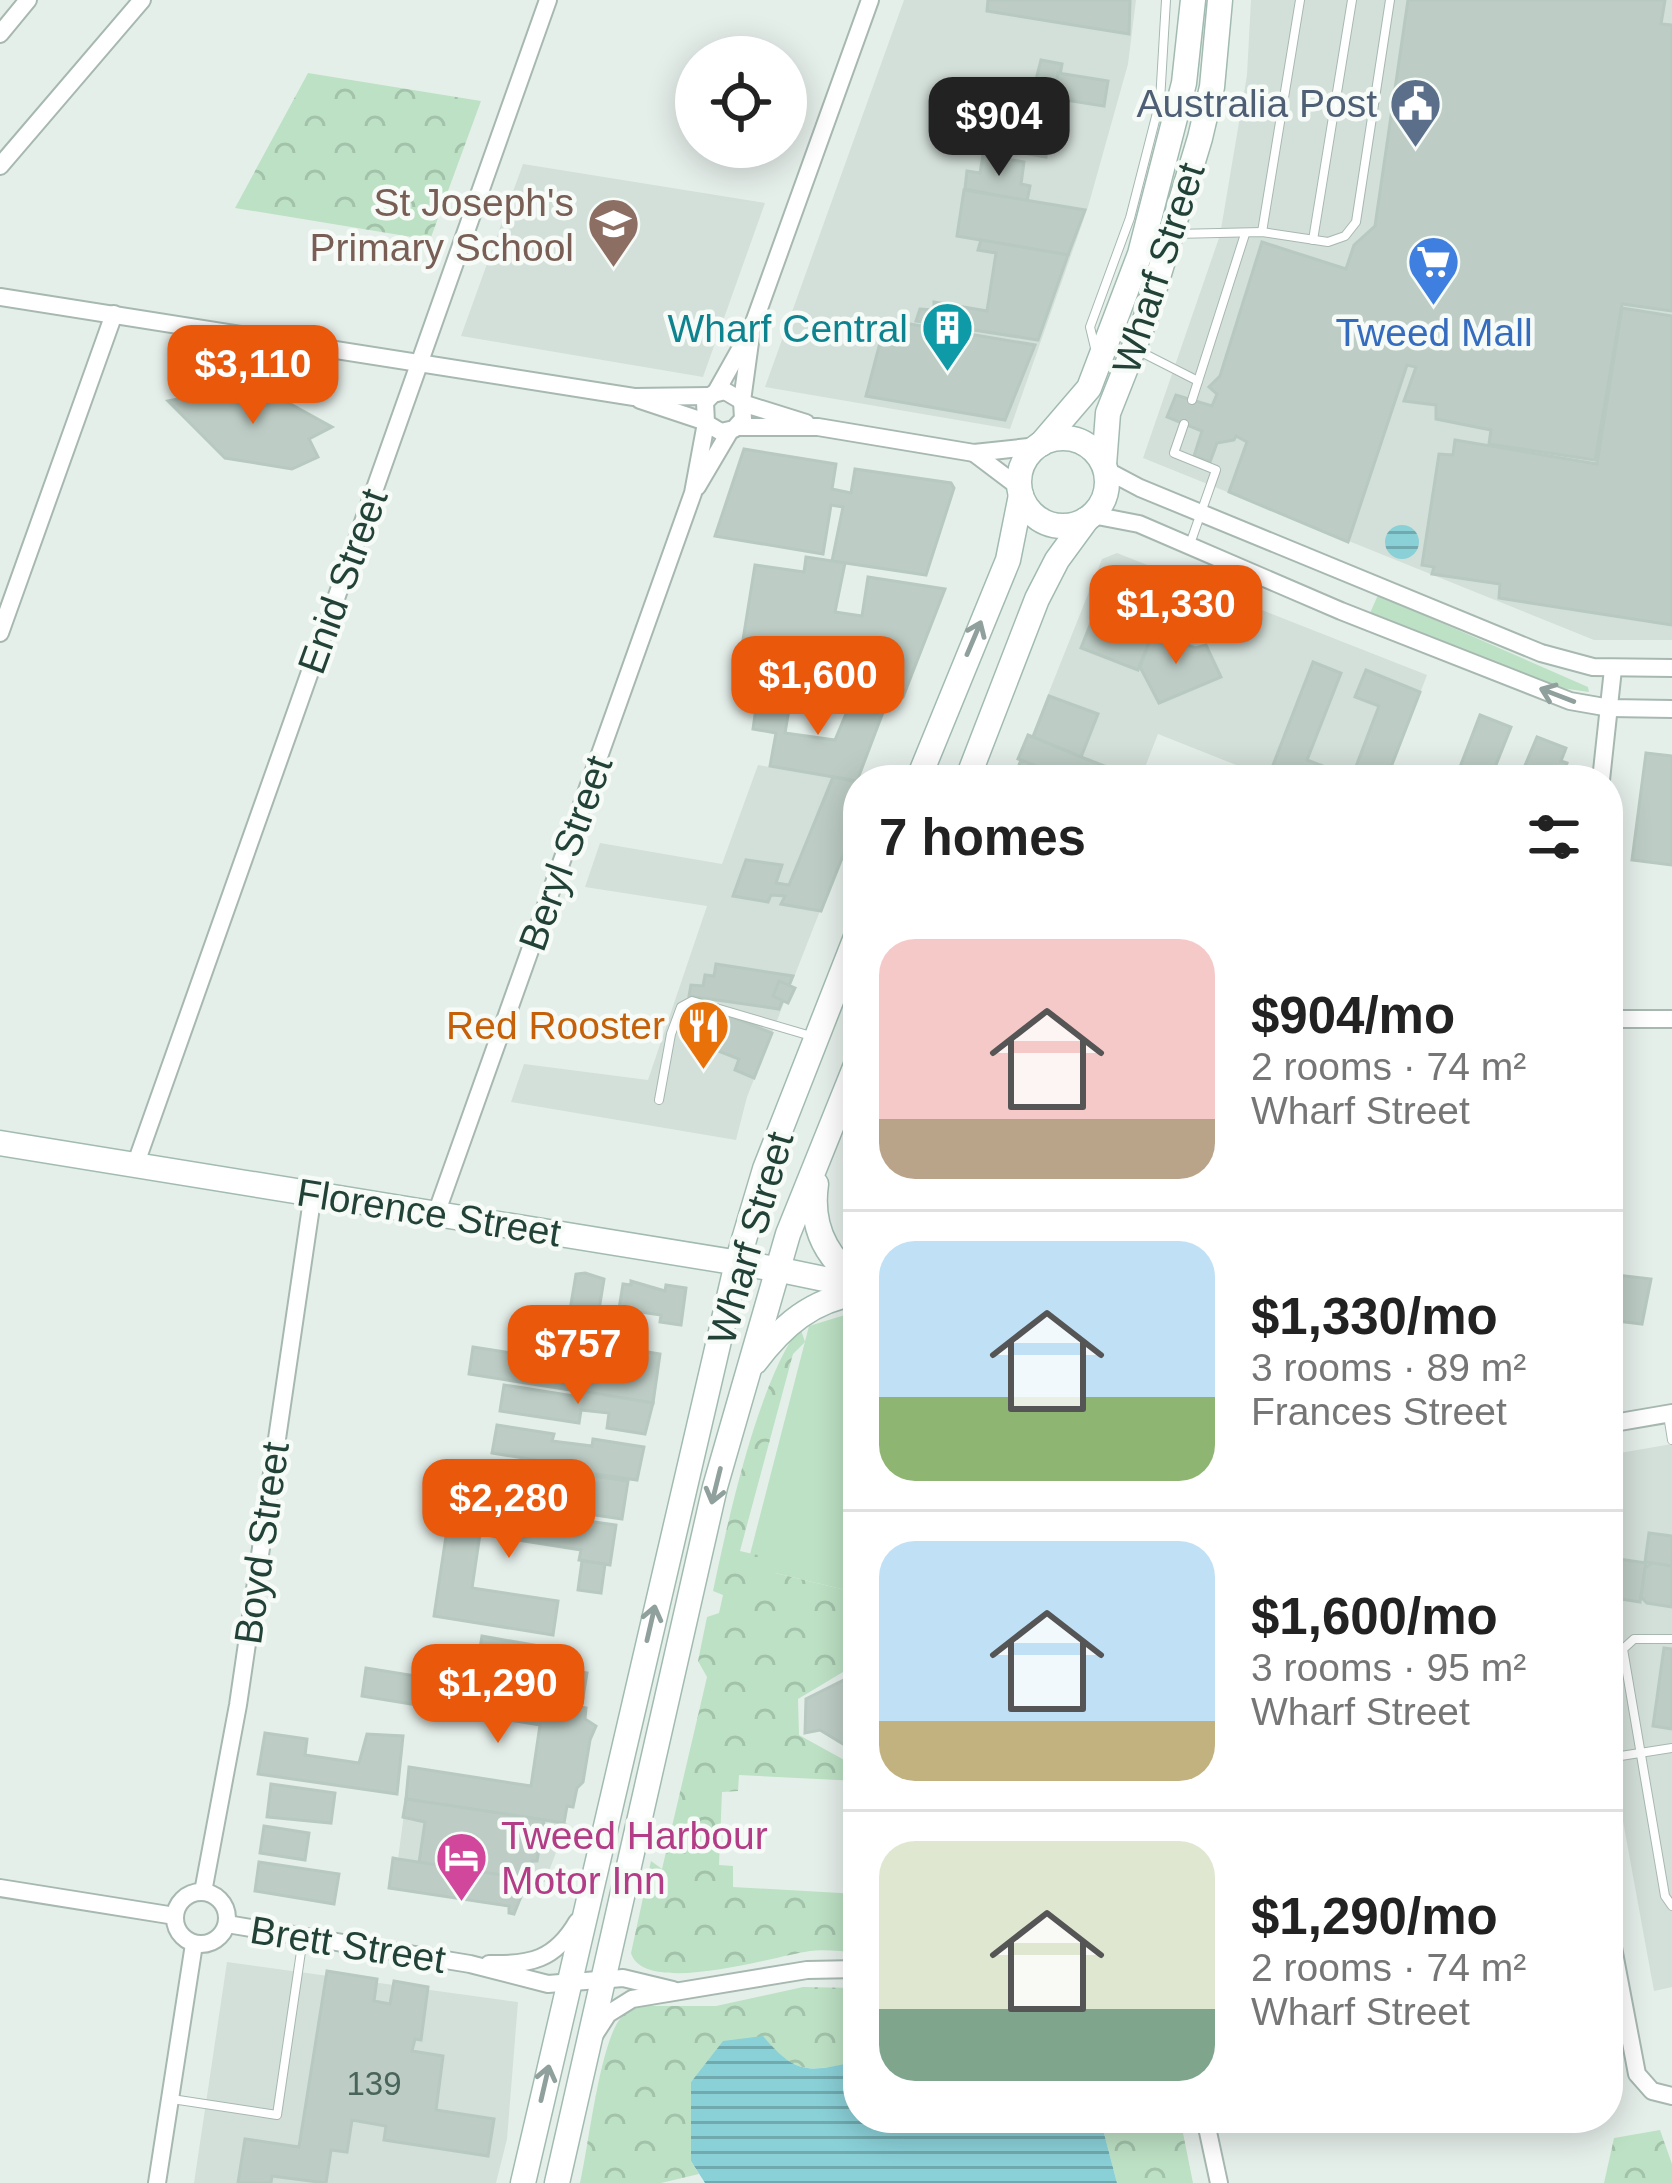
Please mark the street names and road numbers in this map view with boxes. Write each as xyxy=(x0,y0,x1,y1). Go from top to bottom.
street label: Wharf Street xyxy=(1104,157,1213,379)
street label: Enid Street xyxy=(289,483,396,679)
street label: Beryl Street xyxy=(510,750,621,956)
street label: Wharf Street xyxy=(700,1127,801,1349)
street label: Florence Street xyxy=(294,1170,564,1255)
street label: Boyd Street xyxy=(226,1439,297,1647)
street label: Brett Street xyxy=(247,1908,449,1981)

